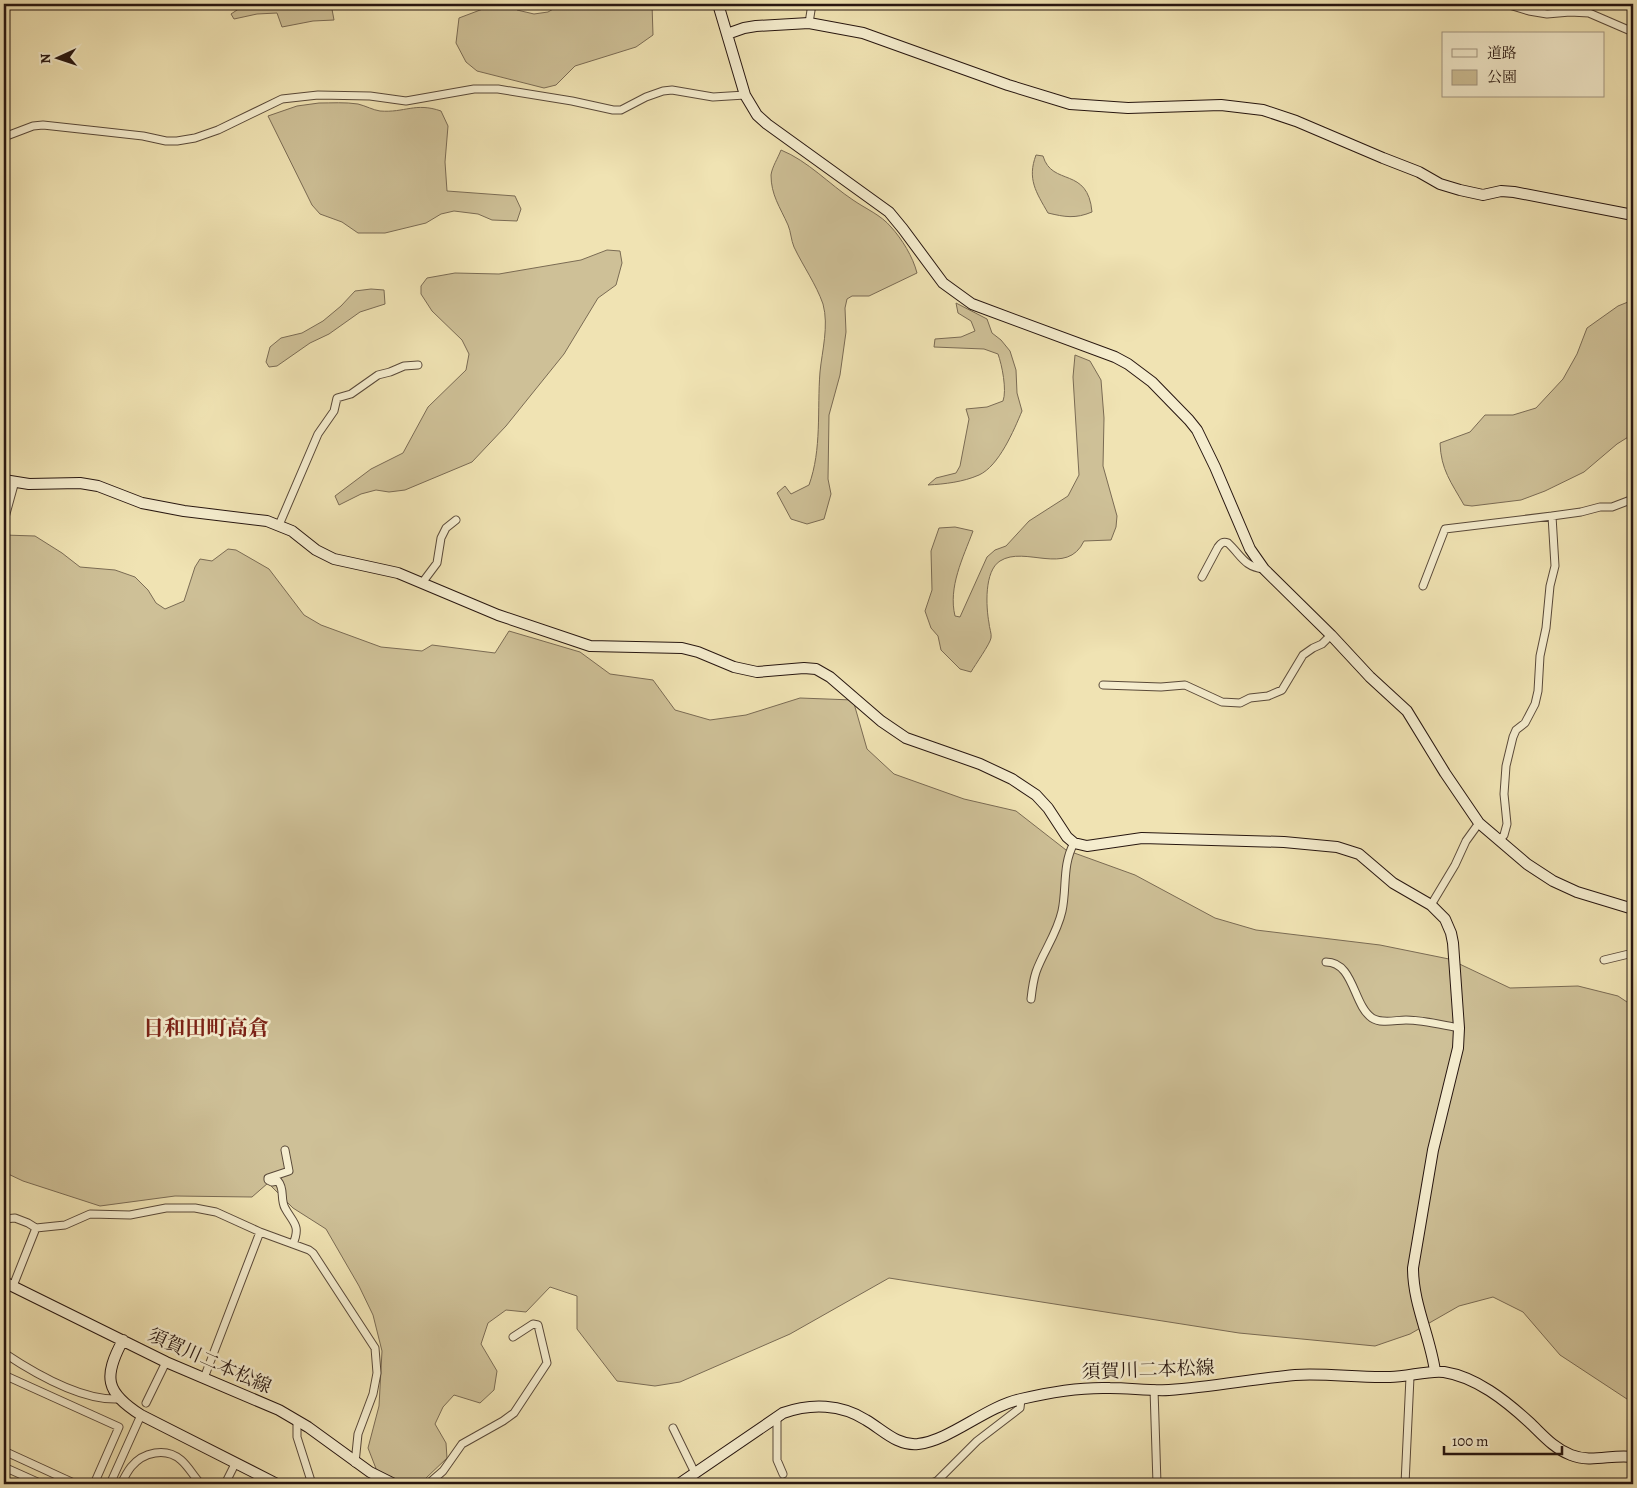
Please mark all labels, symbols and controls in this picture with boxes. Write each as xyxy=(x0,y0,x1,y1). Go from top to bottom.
north arrow xyxy=(32,32,82,82)
legend xyxy=(1442,32,1604,98)
text: 道路 xyxy=(1487,43,1517,63)
text: N xyxy=(36,53,55,64)
text: 公園 xyxy=(1487,67,1517,87)
district label: 日和田町高倉 xyxy=(143,1014,269,1042)
street label: 須賀川二本松線 xyxy=(144,1322,276,1400)
street label: 須賀川二本松線 xyxy=(1081,1355,1215,1385)
scale bar xyxy=(1444,1423,1562,1455)
text: 100 m xyxy=(1452,1431,1489,1451)

